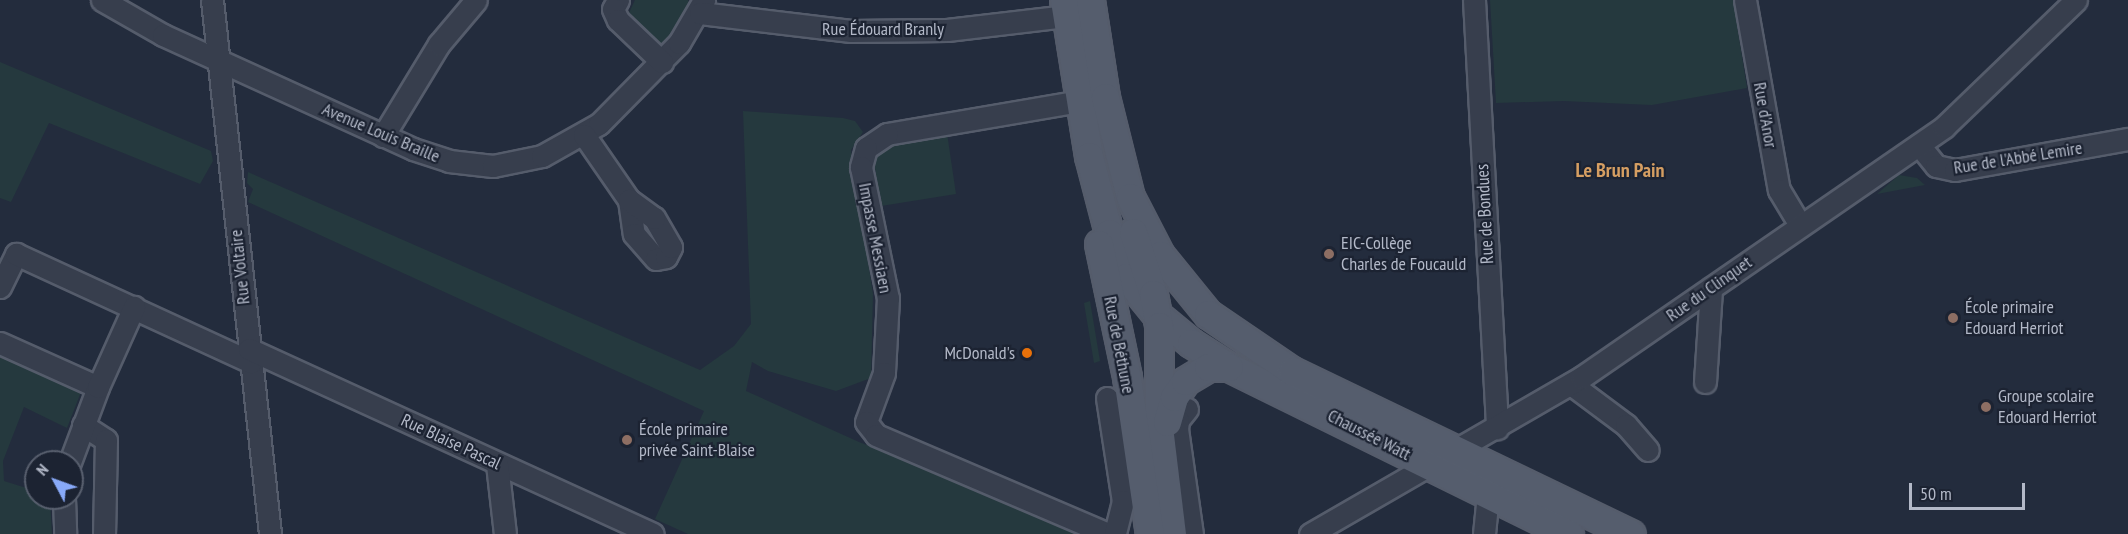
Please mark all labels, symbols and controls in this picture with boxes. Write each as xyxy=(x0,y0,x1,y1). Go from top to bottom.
street label: Rue Édouard Branly xyxy=(822,18,944,40)
street label: Rue d'Anor xyxy=(1749,81,1781,149)
street label: Avenue Louis Braille xyxy=(319,98,443,168)
street label: Rue de l'Abbé Lemire xyxy=(1952,137,2084,179)
district label: Le Brun Pain xyxy=(1575,158,1665,182)
street label: Rue de Bondues xyxy=(1472,163,1498,265)
street label: Impasse Messiaen xyxy=(854,181,896,295)
street label: Rue Voltaire xyxy=(225,228,255,306)
place label: EIC-Collège Charles de Foucauld xyxy=(1341,233,1466,276)
marker: EIC-Collège Charles de Foucauld xyxy=(1322,247,1336,261)
street label: Rue du Clinquet xyxy=(1662,252,1756,326)
street label: Rue de Béthune xyxy=(1099,295,1139,395)
place label: École primaire Edouard Herriot xyxy=(1965,297,2063,340)
marker: École primaire Edouard Herriot xyxy=(1946,311,1960,325)
place label: McDonald's xyxy=(944,342,1015,364)
marker: McDonald's xyxy=(1020,346,1034,360)
place label: Groupe scolaire Edouard Herriot xyxy=(1998,386,2096,428)
marker: Groupe scolaire Edouard Herriot xyxy=(1979,400,1993,414)
street label: Chaussée Watt xyxy=(1324,405,1414,465)
street label: Rue Blaise Pascal xyxy=(398,409,504,475)
place label: École primaire privée Saint-Blaise xyxy=(639,419,755,462)
marker: École primaire privée Saint-Blaise xyxy=(620,433,634,447)
north arrow xyxy=(24,450,84,510)
text: N xyxy=(32,460,52,479)
scale bar xyxy=(1912,471,2028,509)
text: 50 m xyxy=(1920,482,1952,505)

